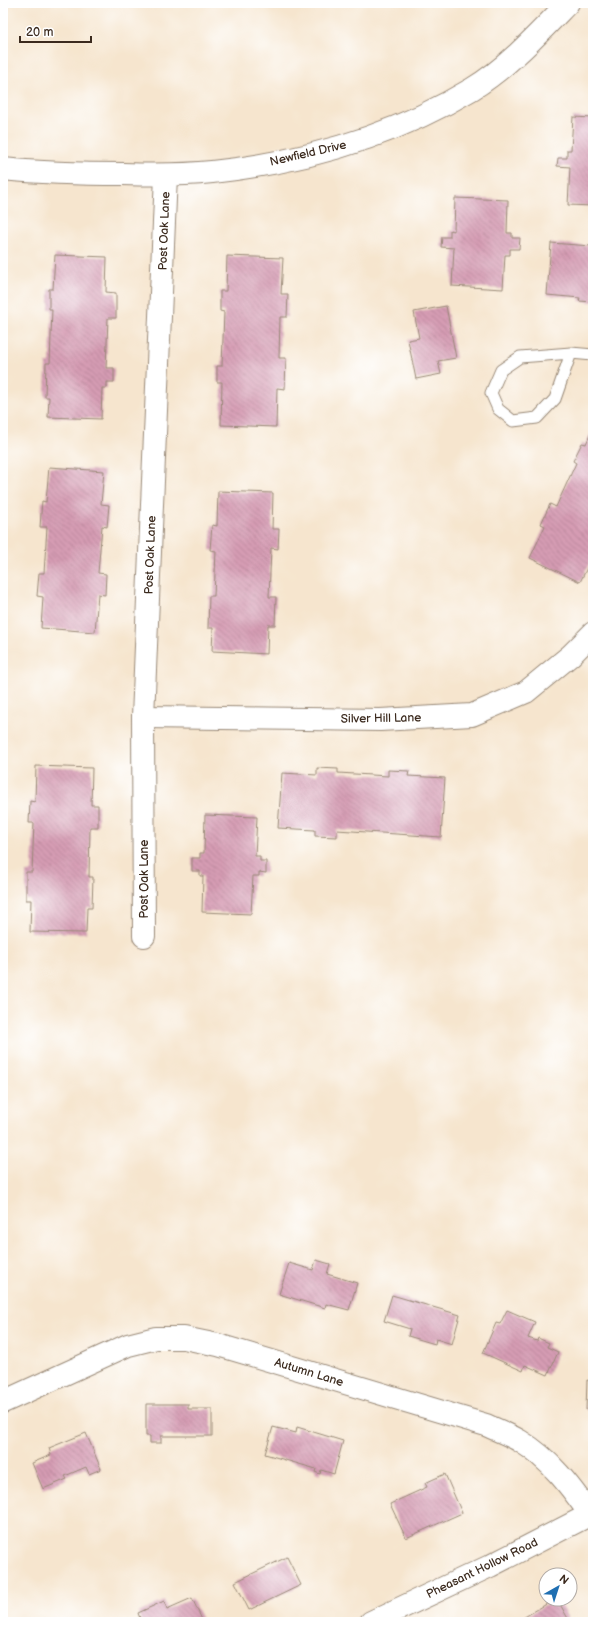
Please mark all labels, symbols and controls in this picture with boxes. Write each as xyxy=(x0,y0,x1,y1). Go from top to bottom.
scale bar xyxy=(20,18,91,44)
text: 20 m xyxy=(26,25,53,40)
street label: Newfield Drive xyxy=(268,137,348,170)
street label: Post Oak Lane xyxy=(156,191,173,271)
street label: Post Oak Lane xyxy=(142,515,159,595)
street label: Silver Hill Lane xyxy=(341,710,421,727)
street label: Post Oak Lane xyxy=(137,840,152,918)
street label: Autumn Lane xyxy=(273,1355,345,1390)
street label: Pheasant Hollow Road xyxy=(424,1535,541,1602)
north arrow xyxy=(538,1567,578,1607)
text: N xyxy=(557,1572,571,1587)

